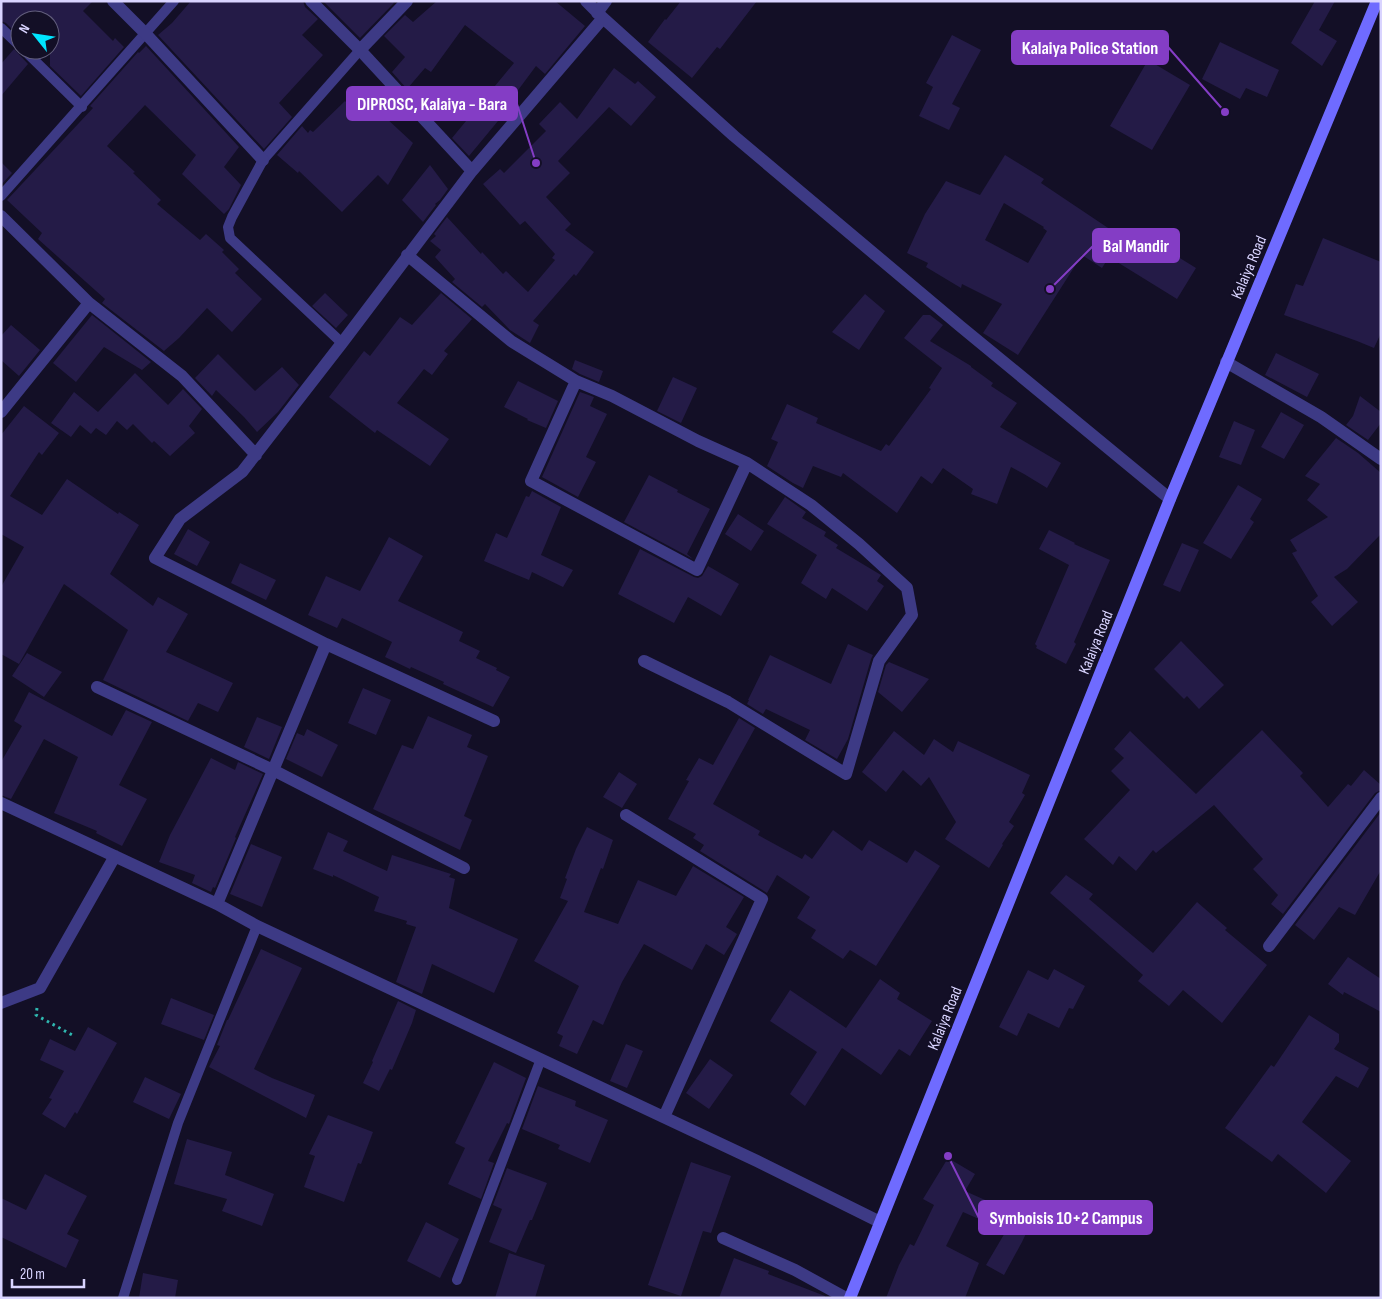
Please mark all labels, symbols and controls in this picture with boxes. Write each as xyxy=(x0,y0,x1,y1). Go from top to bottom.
north arrow xyxy=(10,10,60,60)
text: N xyxy=(15,21,33,36)
callout: Kalaiya Police Station xyxy=(1012,31,1168,64)
text: Kalaiya Police Station xyxy=(1022,38,1158,59)
callout: DIPROSC, Kalaiya - Bara xyxy=(347,87,517,120)
text: DIPROSC, Kalaiya - Bara xyxy=(357,94,507,115)
callout: Bal Mandir xyxy=(1093,229,1179,262)
street label: Kalaiya Road xyxy=(1228,233,1271,302)
text: Bal Mandir xyxy=(1103,236,1170,257)
street label: Kalaiya Road xyxy=(1075,608,1118,677)
street label: Kalaiya Road xyxy=(924,984,967,1053)
callout: Symboisis 10+2 Campus xyxy=(979,1201,1152,1234)
text: Symboisis 10+2 Campus xyxy=(989,1208,1143,1229)
scale bar xyxy=(12,1256,85,1288)
text: 20 m xyxy=(20,1265,45,1284)

